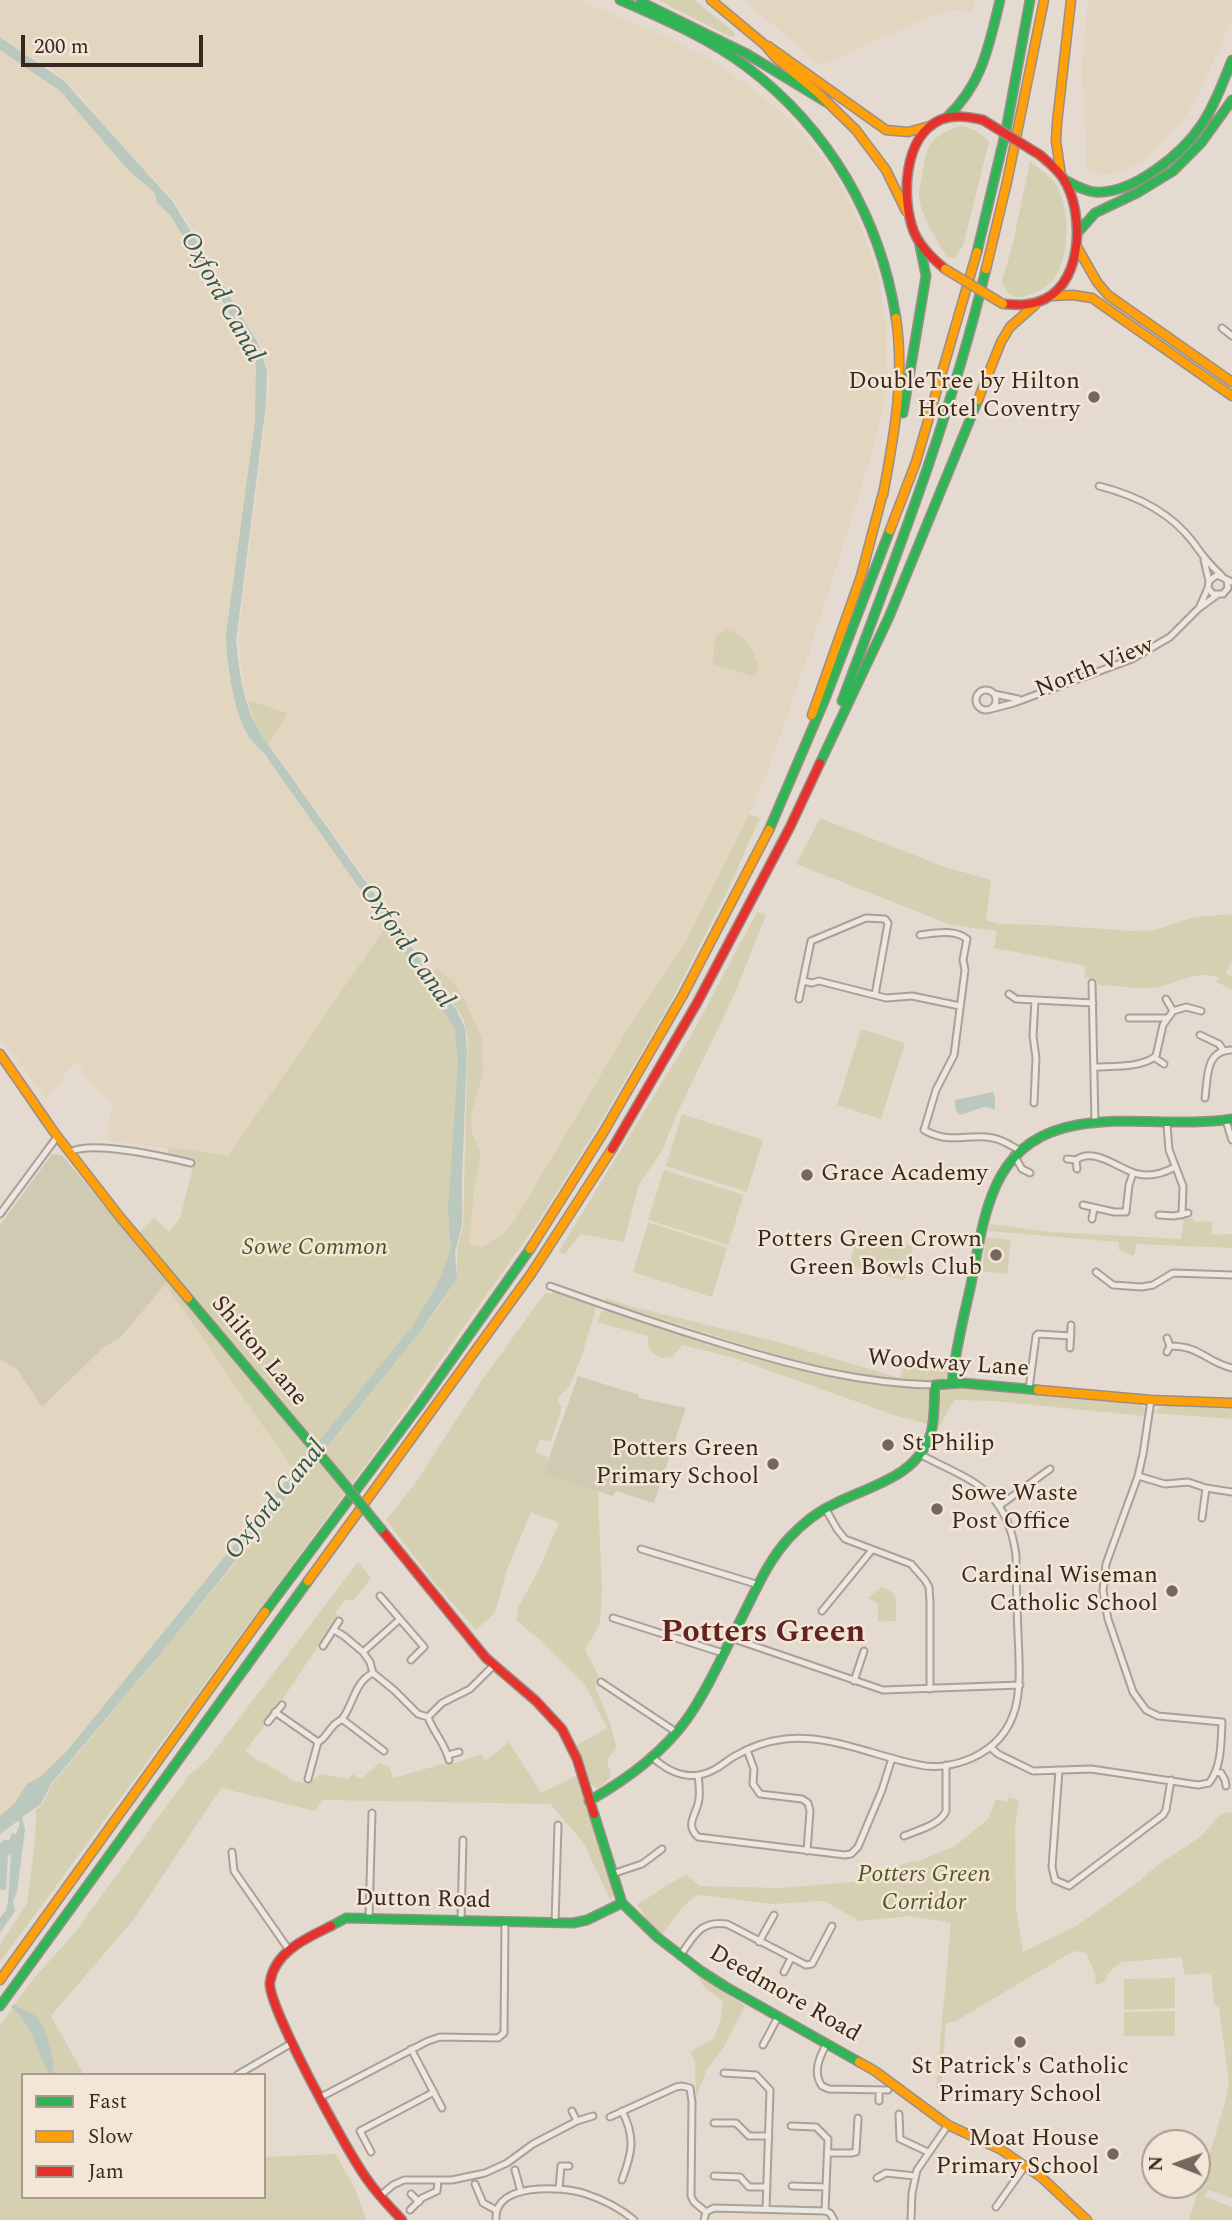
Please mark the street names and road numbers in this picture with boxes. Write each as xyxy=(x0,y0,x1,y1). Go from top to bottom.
street label: North View xyxy=(1032,632,1158,706)
street label: Shilton Lane xyxy=(204,1291,312,1413)
street label: Woodway Lane xyxy=(866,1345,1030,1385)
street label: Dutton Road xyxy=(355,1885,491,1917)
street label: Deedmore Road xyxy=(703,1940,865,2050)

